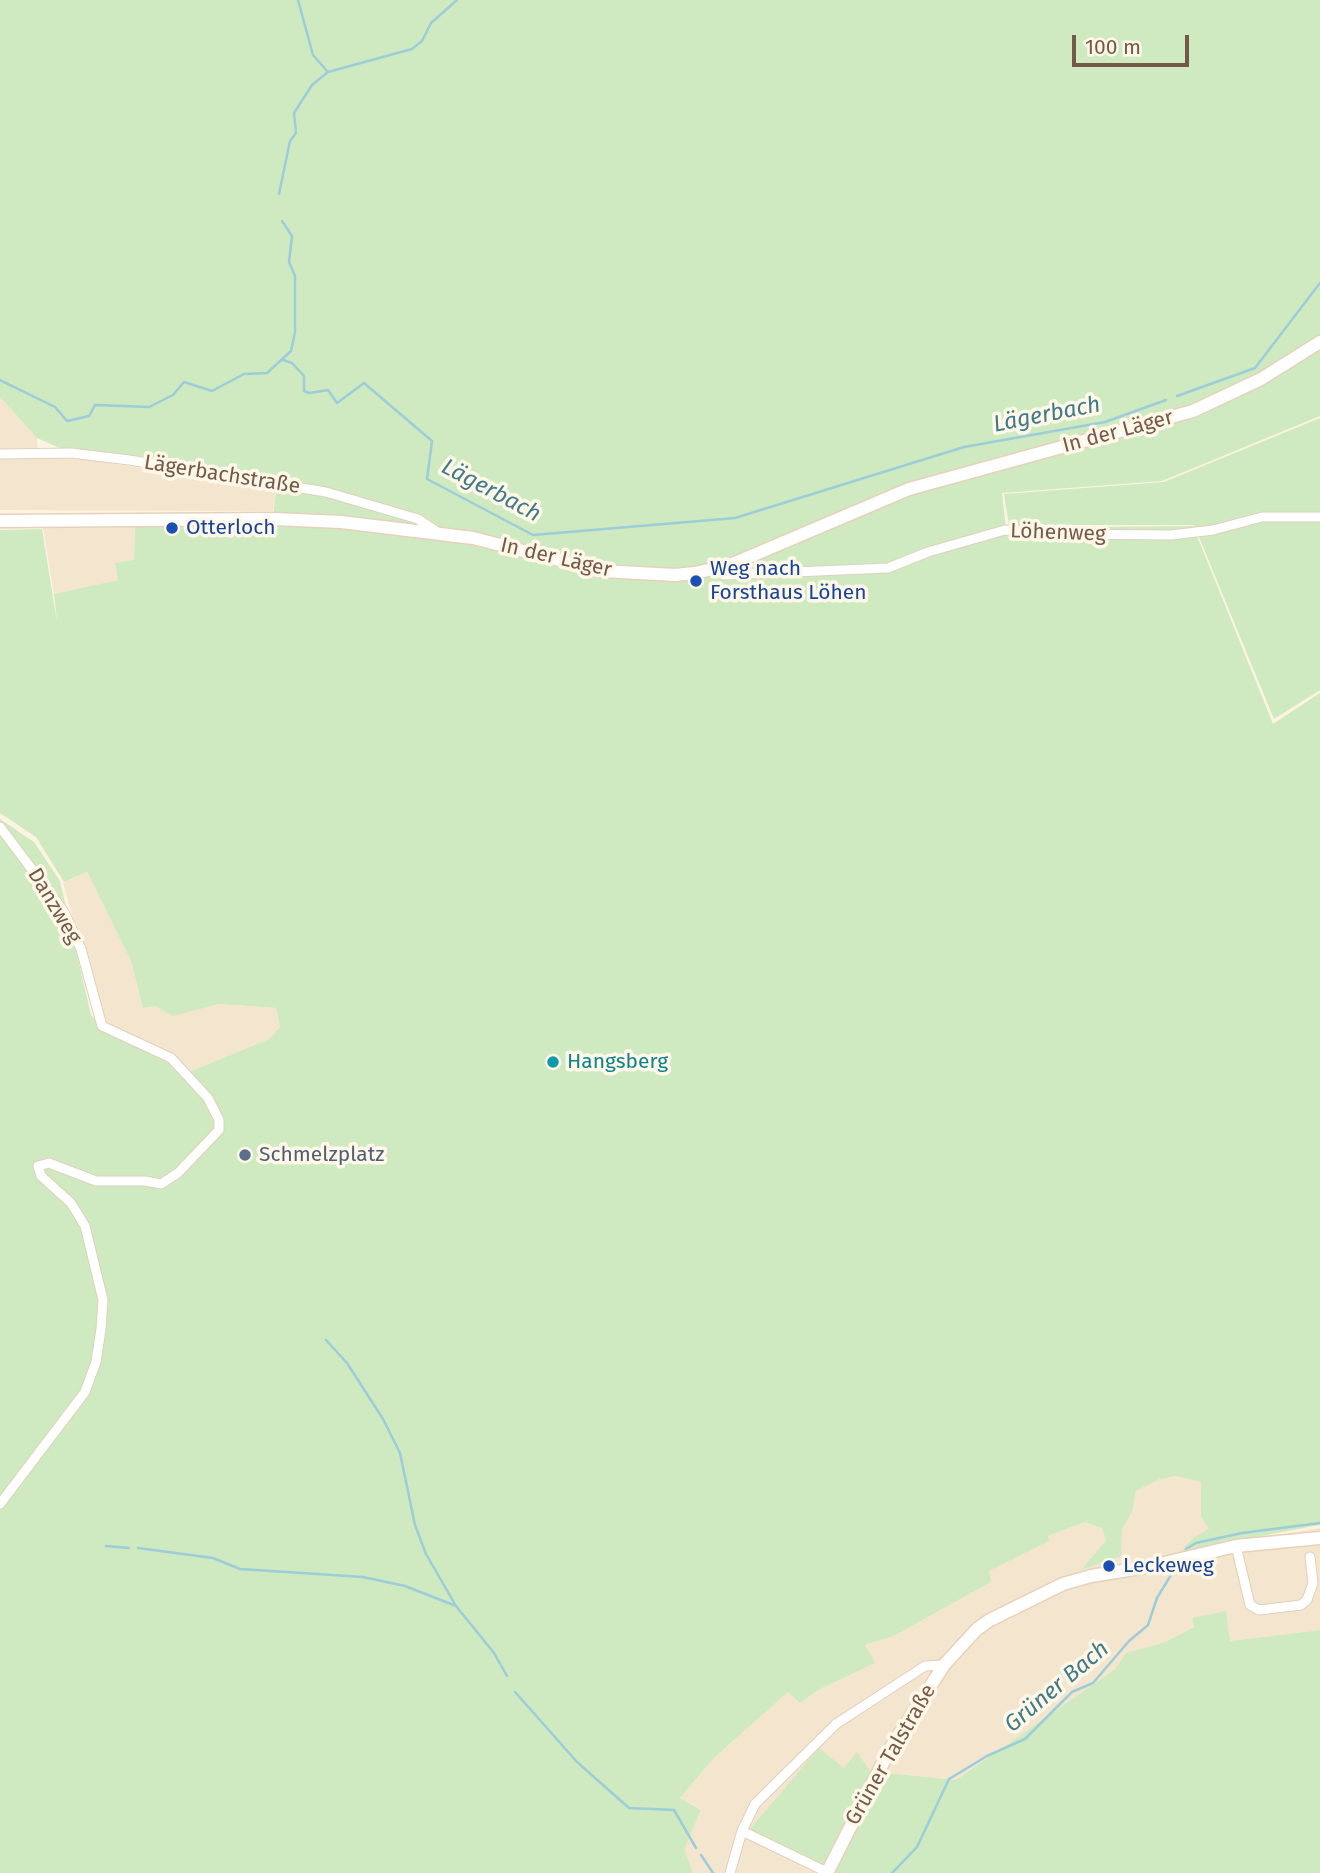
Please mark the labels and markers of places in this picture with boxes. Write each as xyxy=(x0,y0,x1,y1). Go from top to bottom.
place label: Otterloch xyxy=(186,515,276,541)
marker: Otterloch xyxy=(164,520,180,536)
place label: Weg nach Forsthaus Löhen xyxy=(710,556,867,606)
marker: Weg nach Forsthaus Löhen xyxy=(688,573,704,589)
place label: Hangsberg xyxy=(567,1049,668,1075)
marker: Hangsberg xyxy=(545,1054,561,1070)
place label: Schmelzplatz xyxy=(259,1142,384,1168)
marker: Schmelzplatz xyxy=(237,1147,253,1163)
place label: Leckeweg xyxy=(1123,1553,1214,1579)
marker: Leckeweg xyxy=(1101,1558,1117,1574)

